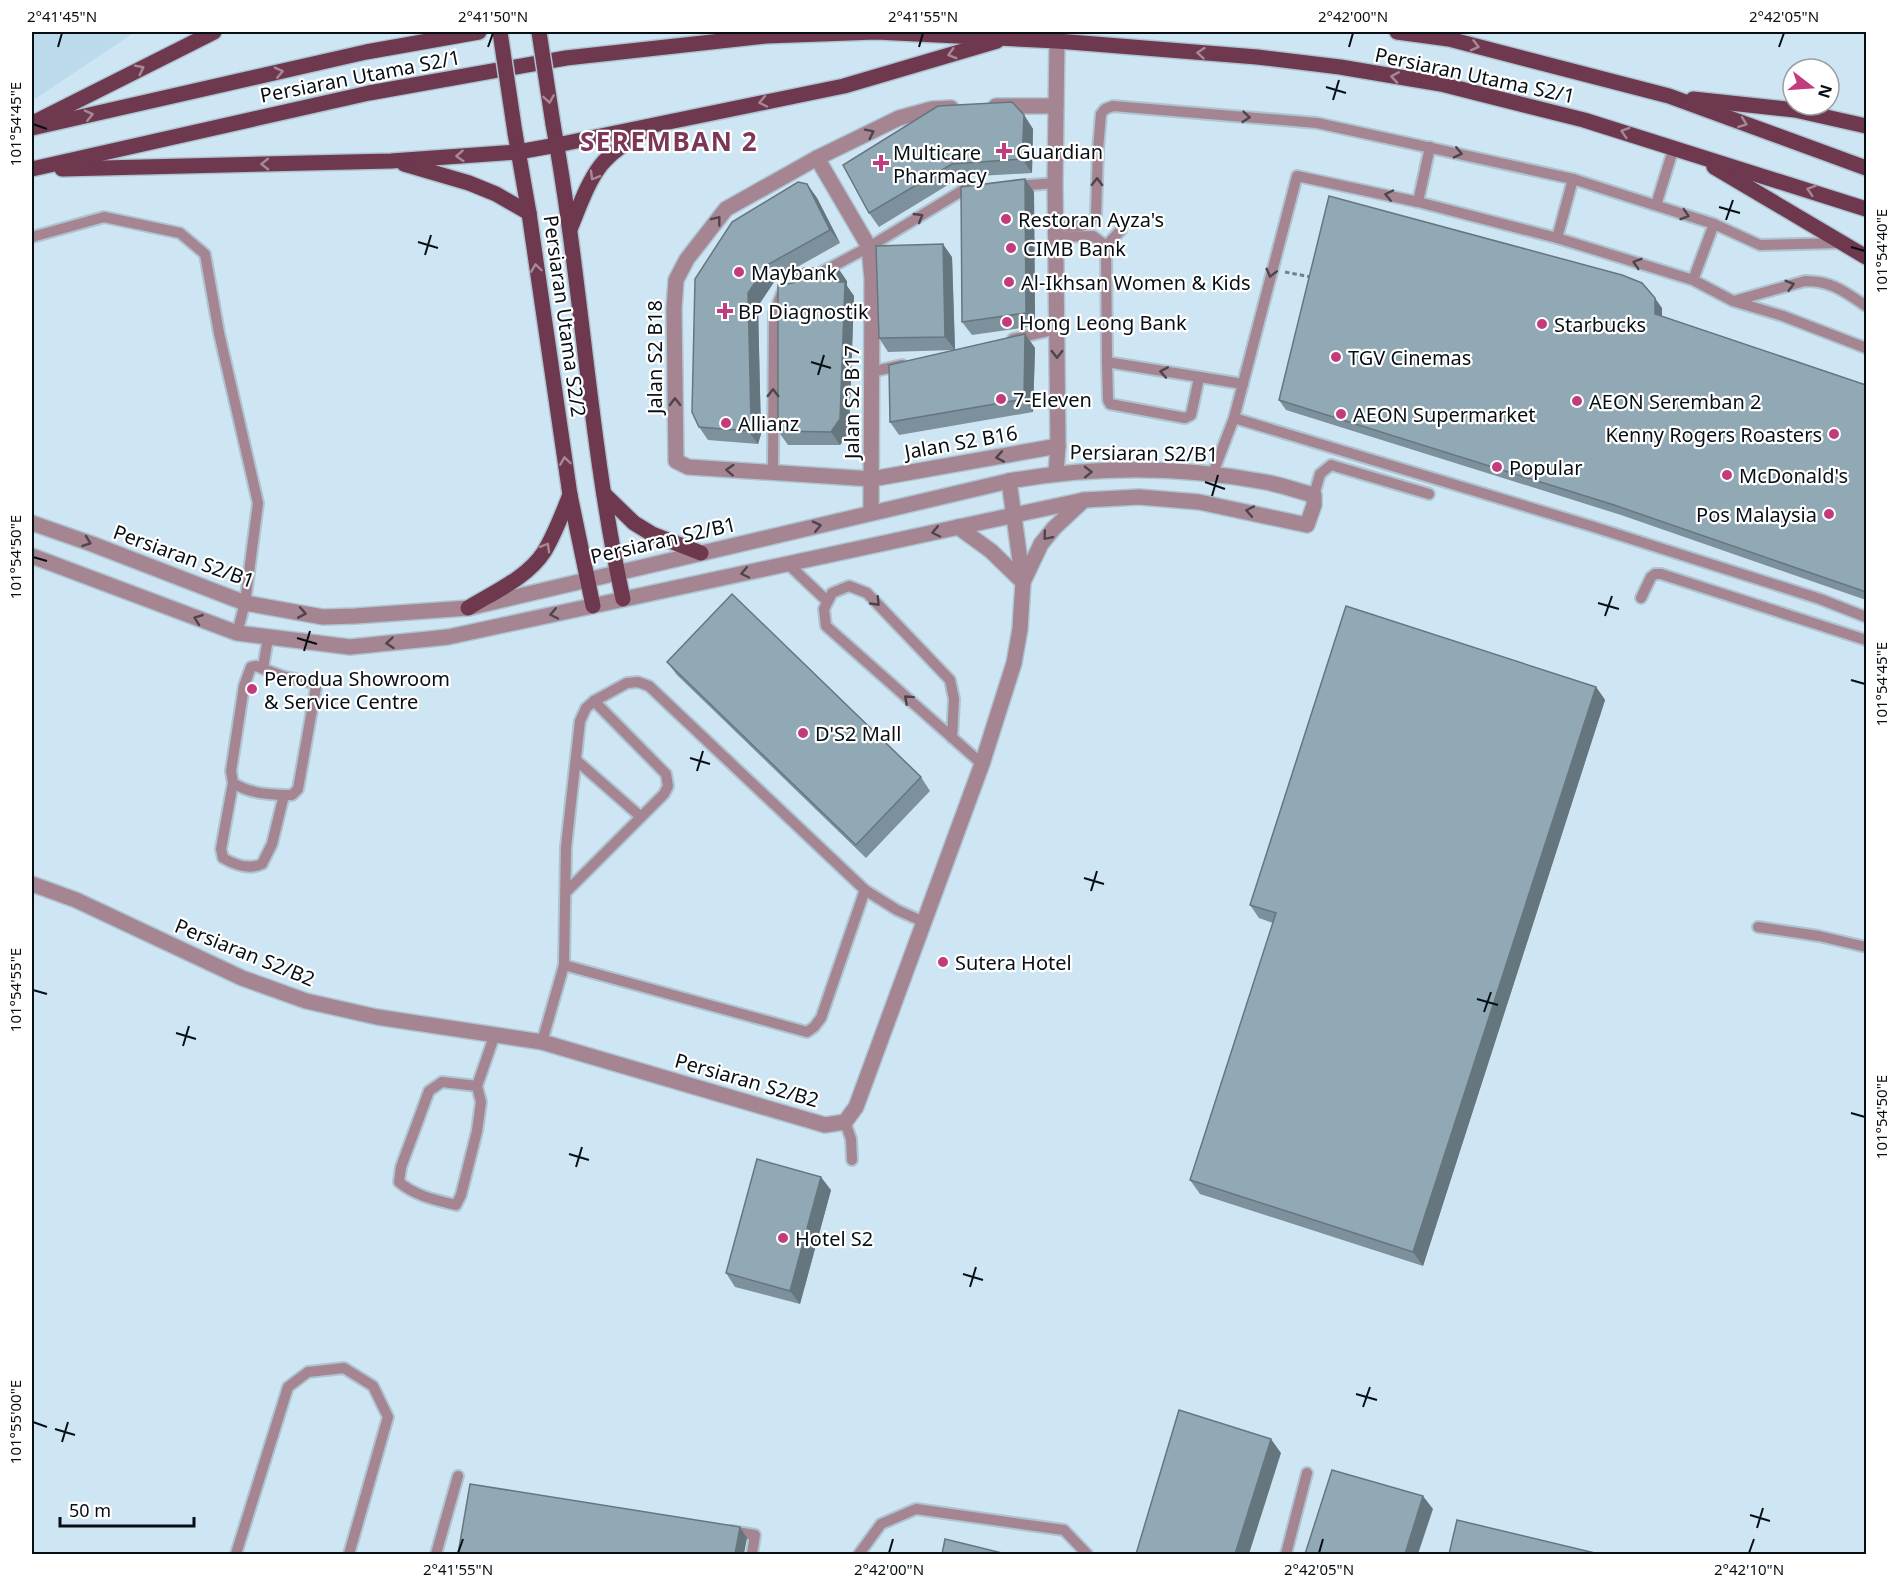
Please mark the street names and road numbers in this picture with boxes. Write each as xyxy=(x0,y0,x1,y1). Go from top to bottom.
street label: Persiaran Utama S2/1 xyxy=(1373,41,1577,109)
street label: Persiaran Utama S2/1 xyxy=(257,43,463,109)
street label: Persiaran Utama S2/2 xyxy=(537,213,593,419)
street label: Jalan S2 B18 xyxy=(641,300,668,416)
street label: Jalan S2 B17 xyxy=(838,345,865,461)
street label: Jalan S2 B16 xyxy=(900,419,1020,466)
street label: Persiaran S2/B1 xyxy=(1070,438,1218,468)
street label: Persiaran S2/B1 xyxy=(588,510,738,570)
street label: Persiaran S2/B1 xyxy=(110,518,258,594)
street label: Persiaran S2/B2 xyxy=(171,912,319,992)
street label: Persiaran S2/B2 xyxy=(672,1047,822,1113)

